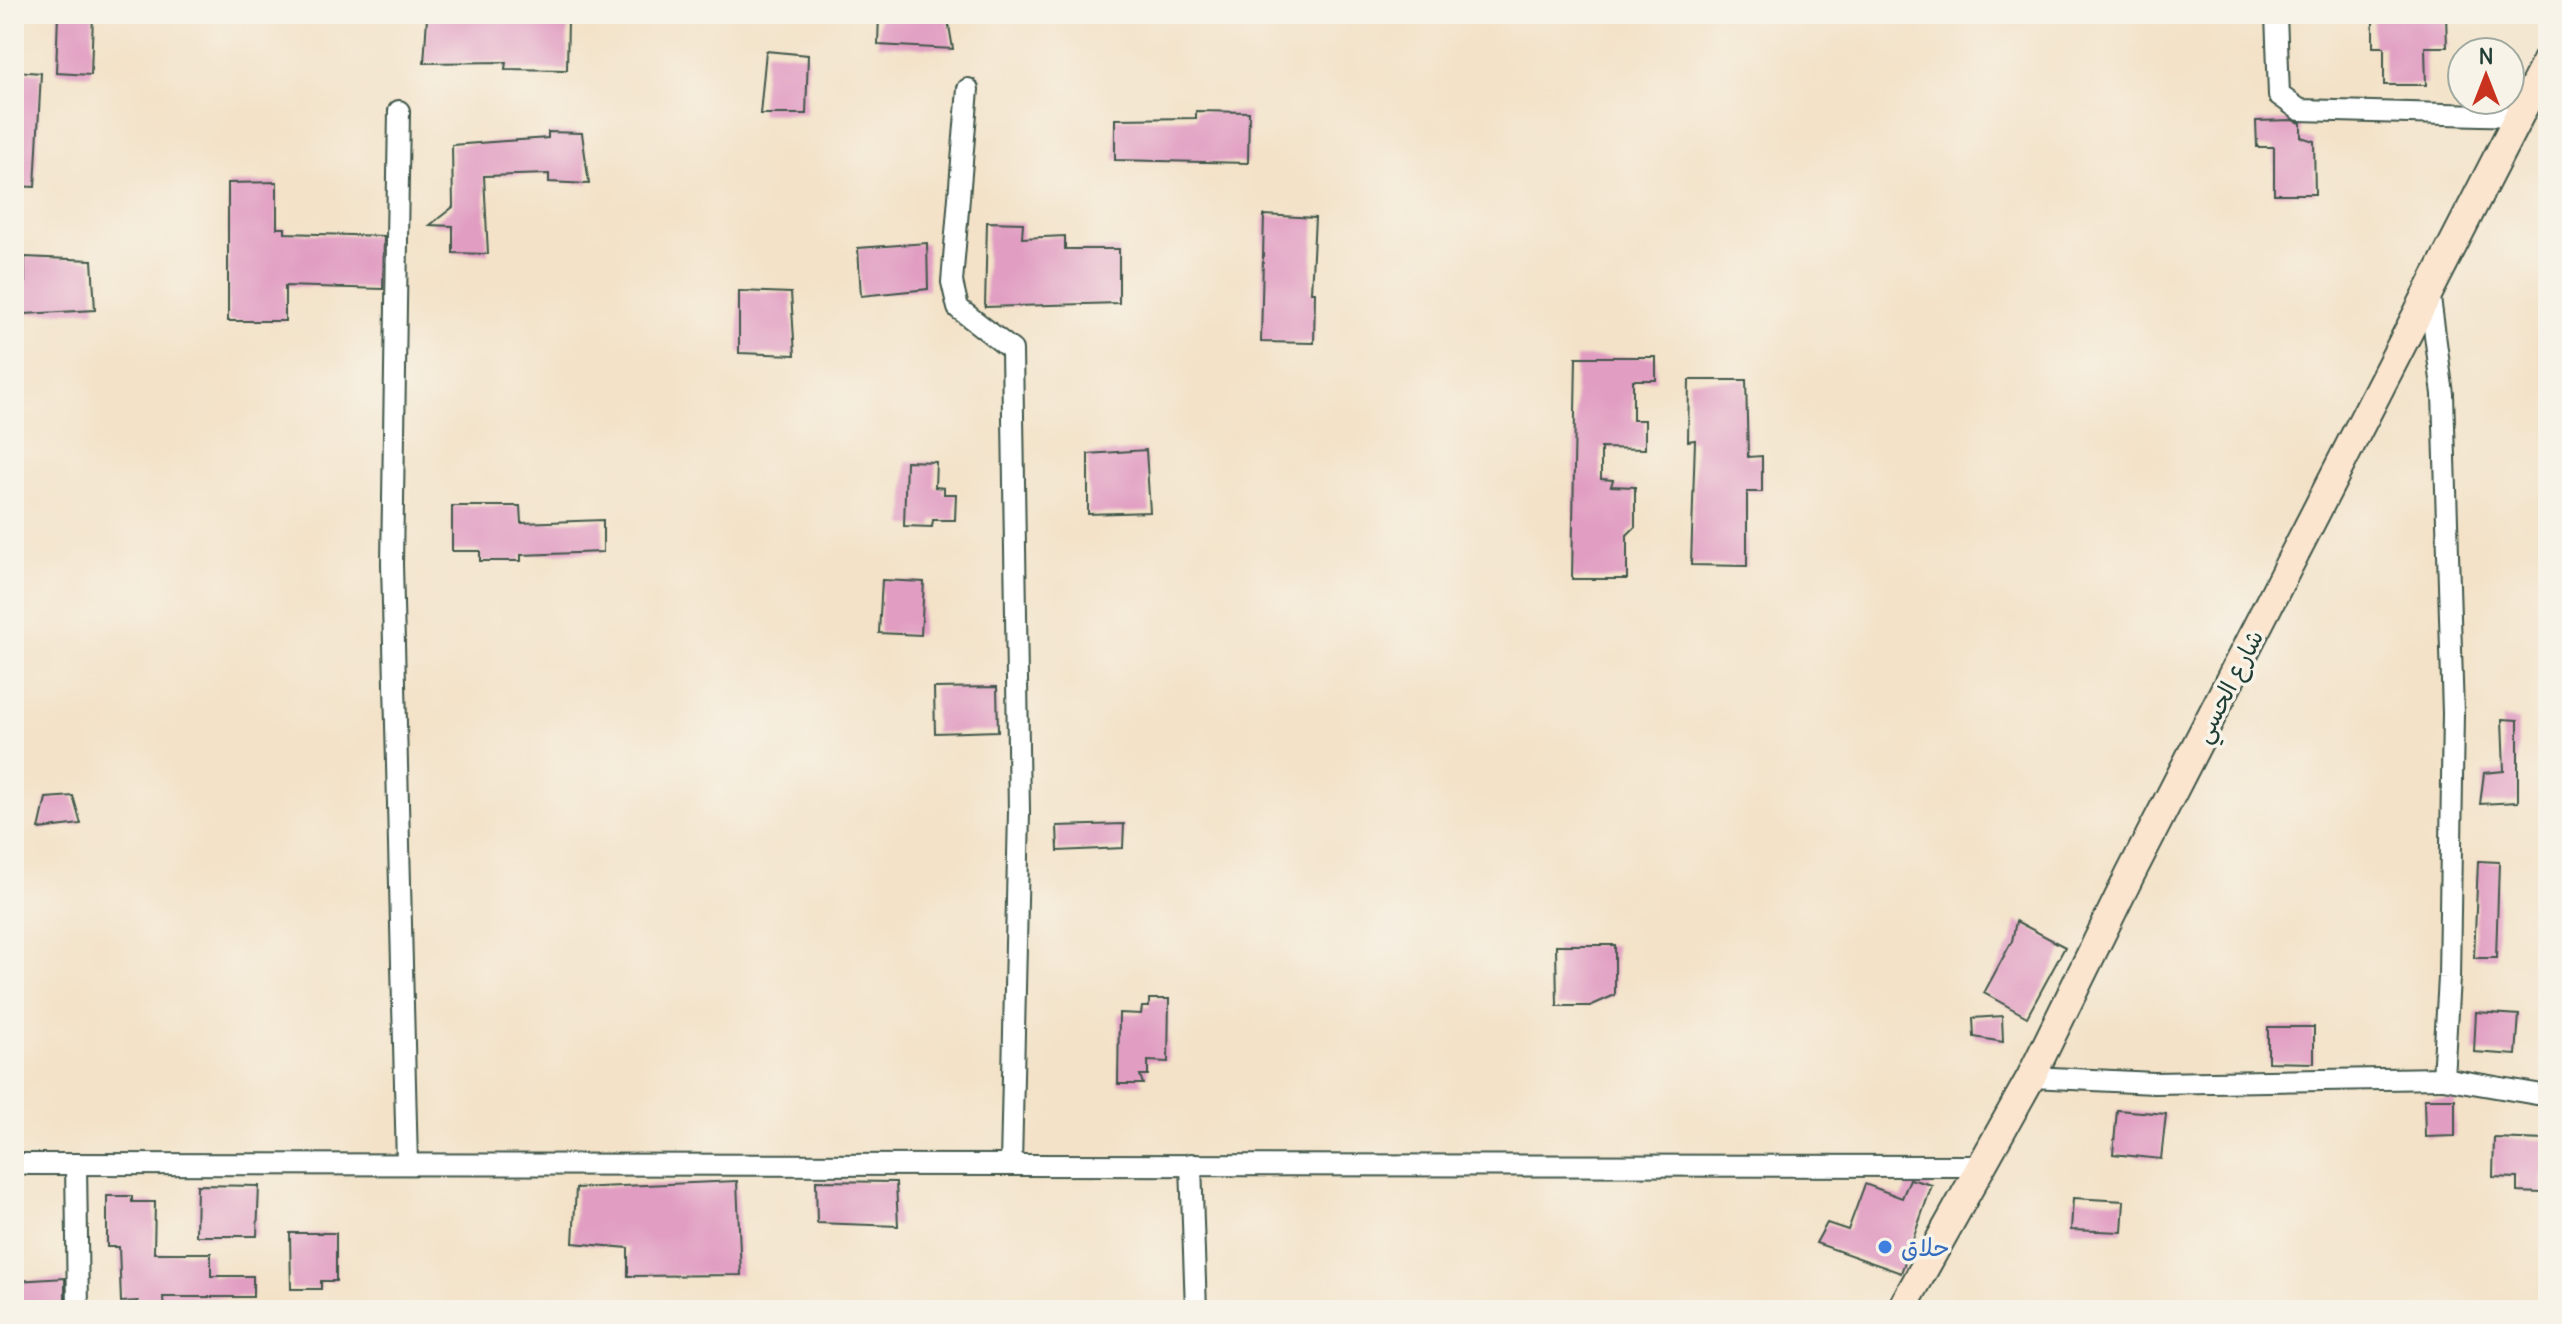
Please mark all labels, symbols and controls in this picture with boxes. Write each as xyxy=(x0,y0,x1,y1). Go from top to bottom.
north arrow xyxy=(2446,36,2526,116)
text: N xyxy=(2478,42,2494,70)
street label: شارع الحسي xyxy=(2187,625,2275,751)
place label: حلاق xyxy=(1901,1232,1950,1262)
marker: حلاق xyxy=(1876,1238,1894,1256)

